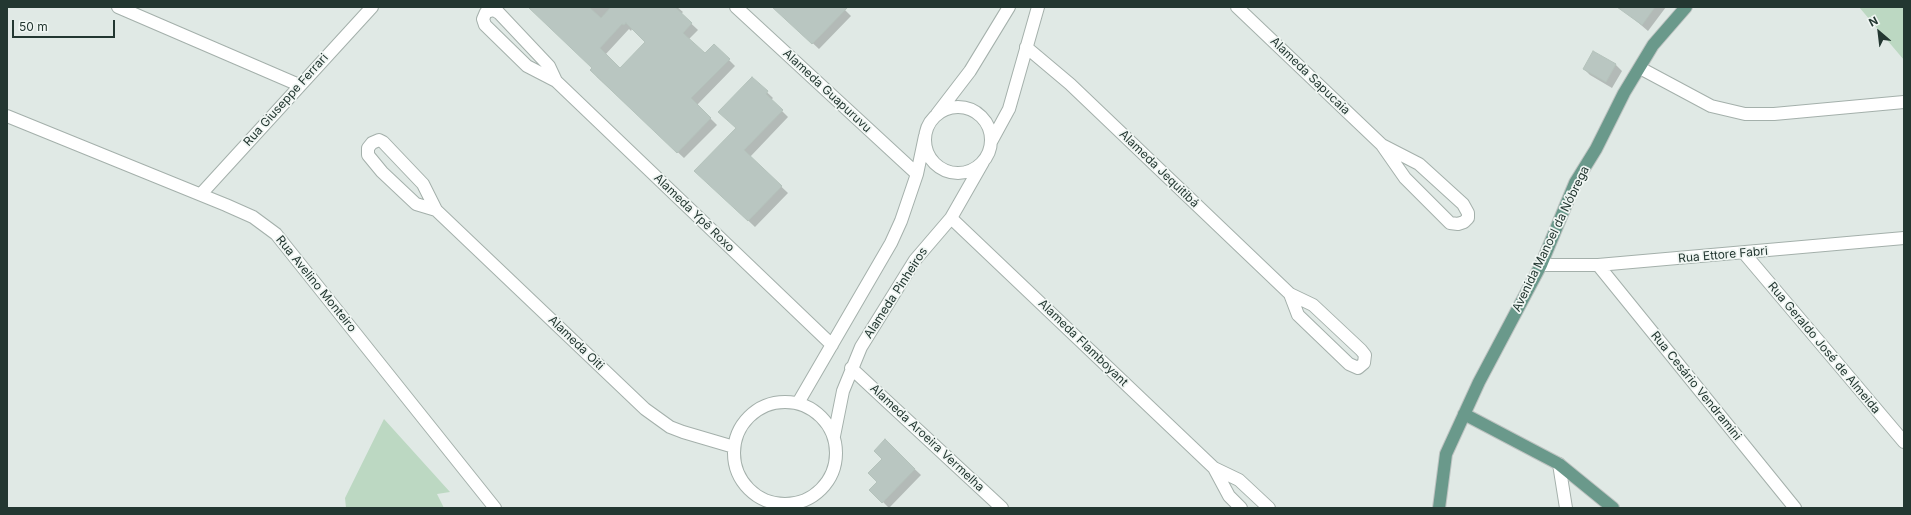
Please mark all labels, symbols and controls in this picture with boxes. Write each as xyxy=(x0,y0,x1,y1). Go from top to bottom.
scale bar xyxy=(14,12,117,38)
north arrow xyxy=(1859,12,1899,52)
text: N xyxy=(1866,13,1880,30)
text: 50 m xyxy=(19,19,48,34)
street label: Alameda Sapucaia xyxy=(1267,34,1353,118)
street label: Alameda Guapuruvu xyxy=(780,46,874,136)
street label: Rua Giuseppe Ferrari xyxy=(241,51,331,149)
street label: Alameda Jequitibá xyxy=(1116,127,1202,211)
street label: Avenida Manoel da Nóbrega xyxy=(1509,164,1593,314)
street label: Alameda Ypê Roxo xyxy=(651,171,737,255)
street label: Rua Avelino Monteiro xyxy=(273,233,359,335)
street label: Rua Ettore Fabri xyxy=(1678,244,1768,266)
street label: Alameda Pinheiros xyxy=(861,245,931,341)
street label: Rua Geraldo José de Almeida xyxy=(1765,279,1883,417)
street label: Alameda Flamboyant xyxy=(1035,297,1131,389)
street label: Alameda Oiti xyxy=(545,313,607,373)
street label: Rua Cesário Vendramini xyxy=(1648,329,1744,443)
street label: Alameda Aroeira Vermelha xyxy=(867,381,987,495)

